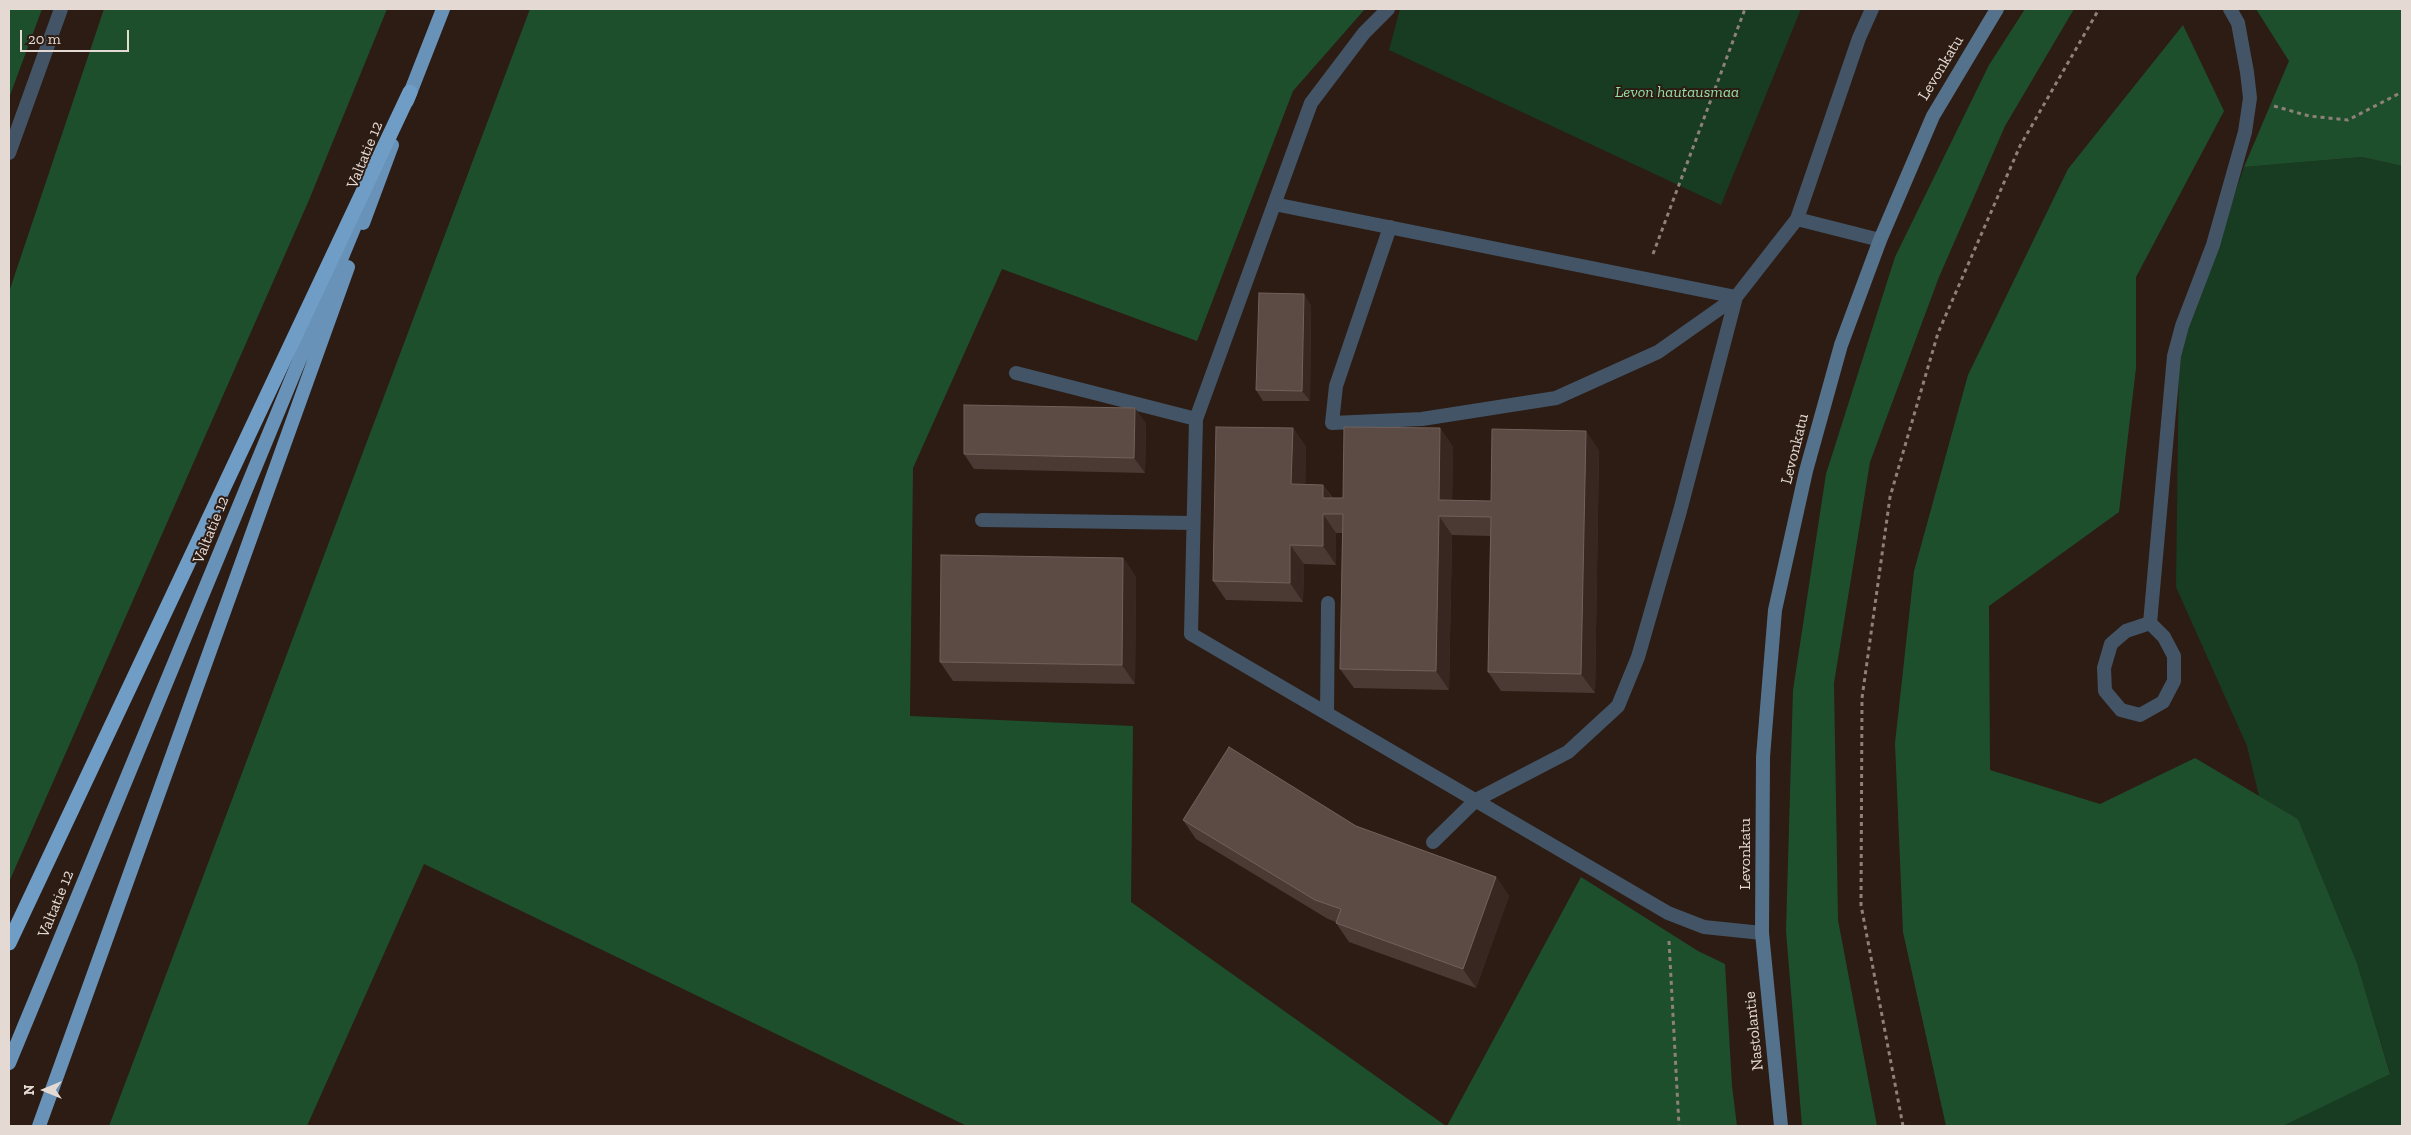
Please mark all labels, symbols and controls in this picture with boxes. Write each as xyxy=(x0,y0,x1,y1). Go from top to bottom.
scale bar xyxy=(22,20,131,52)
text: 20 m xyxy=(28,30,61,48)
street label: Levonkatu xyxy=(1914,32,1968,104)
park label: Levon hautausmaa xyxy=(1615,82,1739,102)
street label: Valtatie 12 xyxy=(343,118,387,192)
street label: Levonkatu xyxy=(1777,412,1813,486)
street label: Valtatie 12 xyxy=(189,493,233,567)
street label: Levonkatu xyxy=(1735,818,1755,890)
street label: Valtatie 12 xyxy=(34,867,78,941)
street label: Nastolantie xyxy=(1740,991,1768,1071)
north arrow xyxy=(20,1065,70,1115)
text: N xyxy=(21,1085,38,1095)

